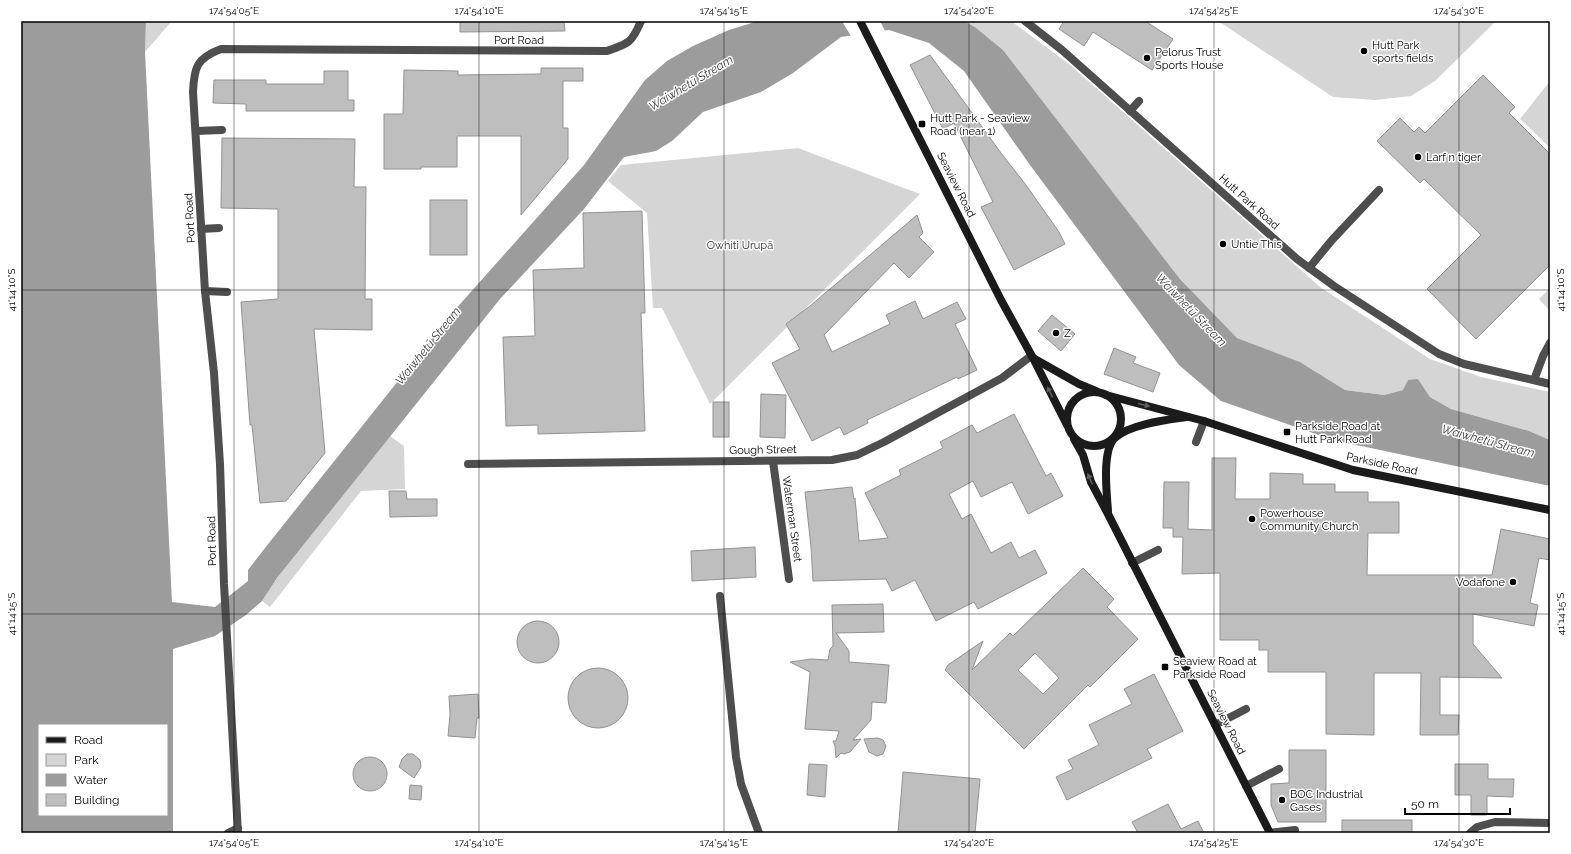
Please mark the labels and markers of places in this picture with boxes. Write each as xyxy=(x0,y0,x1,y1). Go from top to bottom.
place label: Hutt Park sports fields xyxy=(1372,39,1433,65)
place label: Pelorus Trust Sports House xyxy=(1155,46,1224,72)
marker: Hutt Park sports fields xyxy=(1359,46,1369,56)
marker: Pelorus Trust Sports House xyxy=(1142,53,1152,63)
place label: Hutt Park - Seaview Road (near 1) xyxy=(930,112,1030,138)
marker: Hutt Park - Seaview Road (near 1) xyxy=(917,119,927,129)
place label: Larf n tiger xyxy=(1426,151,1481,164)
marker: Larf n tiger xyxy=(1413,152,1423,162)
place label: Untie This xyxy=(1231,238,1281,251)
marker: Untie This xyxy=(1218,239,1228,249)
place label: Z xyxy=(1064,327,1071,340)
marker: Z xyxy=(1051,328,1061,338)
place label: Parkside Road at Hutt Park Road xyxy=(1295,420,1380,446)
marker: Parkside Road at Hutt Park Road xyxy=(1282,427,1292,437)
place label: Powerhouse Community Church xyxy=(1260,507,1358,533)
marker: Powerhouse Community Church xyxy=(1247,514,1257,524)
place label: Vodafone xyxy=(1456,576,1506,589)
marker: Vodafone xyxy=(1508,577,1518,587)
place label: Seaview Road at Parkside Road xyxy=(1173,655,1257,681)
marker: Seaview Road at Parkside Road xyxy=(1160,662,1170,672)
place label: BOC Industrial Gases xyxy=(1290,788,1363,814)
marker: BOC Industrial Gases xyxy=(1277,795,1287,805)

